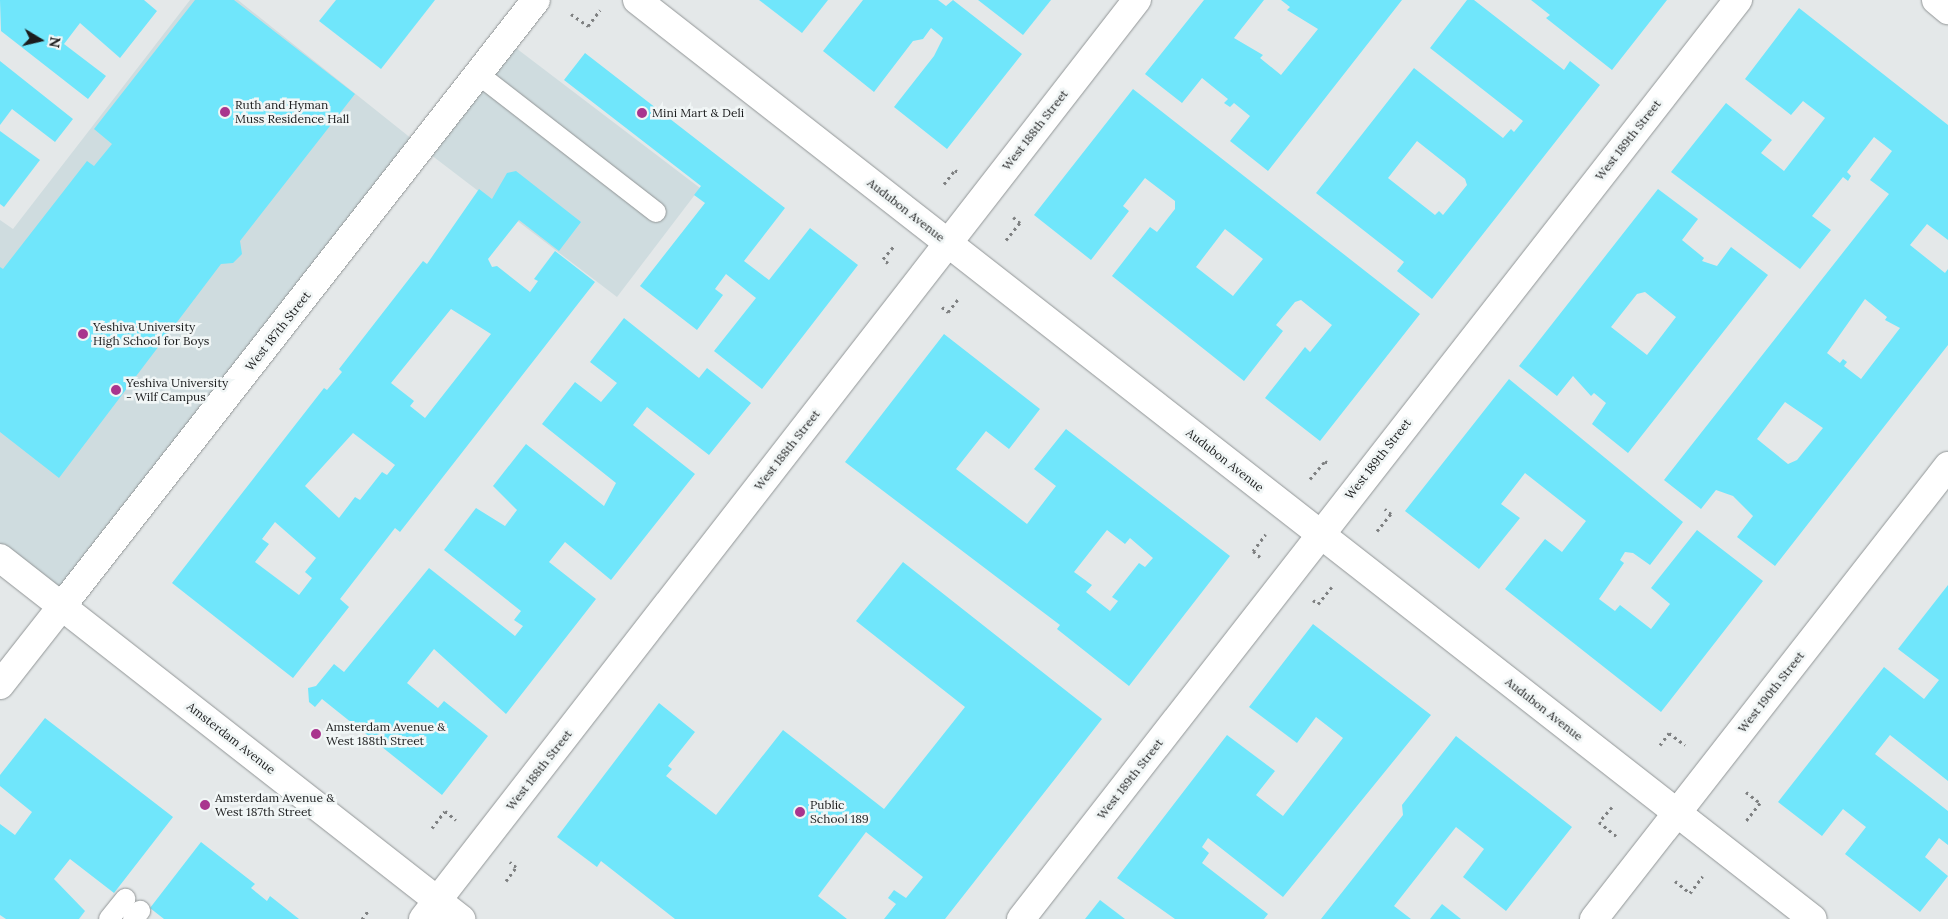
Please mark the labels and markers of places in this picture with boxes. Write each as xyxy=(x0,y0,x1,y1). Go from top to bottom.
place label: Ruth and Hyman Muss Residence Hall xyxy=(235,98,349,126)
marker: Ruth and Hyman Muss Residence Hall xyxy=(219,106,231,118)
place label: Mini Mart & Deli xyxy=(652,106,744,120)
marker: Mini Mart & Deli xyxy=(636,107,648,119)
place label: Yeshiva University High School for Boys xyxy=(93,320,209,348)
marker: Yeshiva University High School for Boys xyxy=(77,328,89,340)
place label: Yeshiva University - Wilf Campus xyxy=(126,376,228,404)
marker: Yeshiva University - Wilf Campus xyxy=(110,384,122,396)
place label: Amsterdam Avenue & West 188th Street xyxy=(326,720,446,748)
marker: Amsterdam Avenue & West 188th Street xyxy=(310,728,322,740)
place label: Amsterdam Avenue & West 187th Street xyxy=(215,791,335,819)
place label: Public School 189 xyxy=(810,798,869,826)
marker: Amsterdam Avenue & West 187th Street xyxy=(199,799,211,811)
marker: Public School 189 xyxy=(794,806,806,818)

